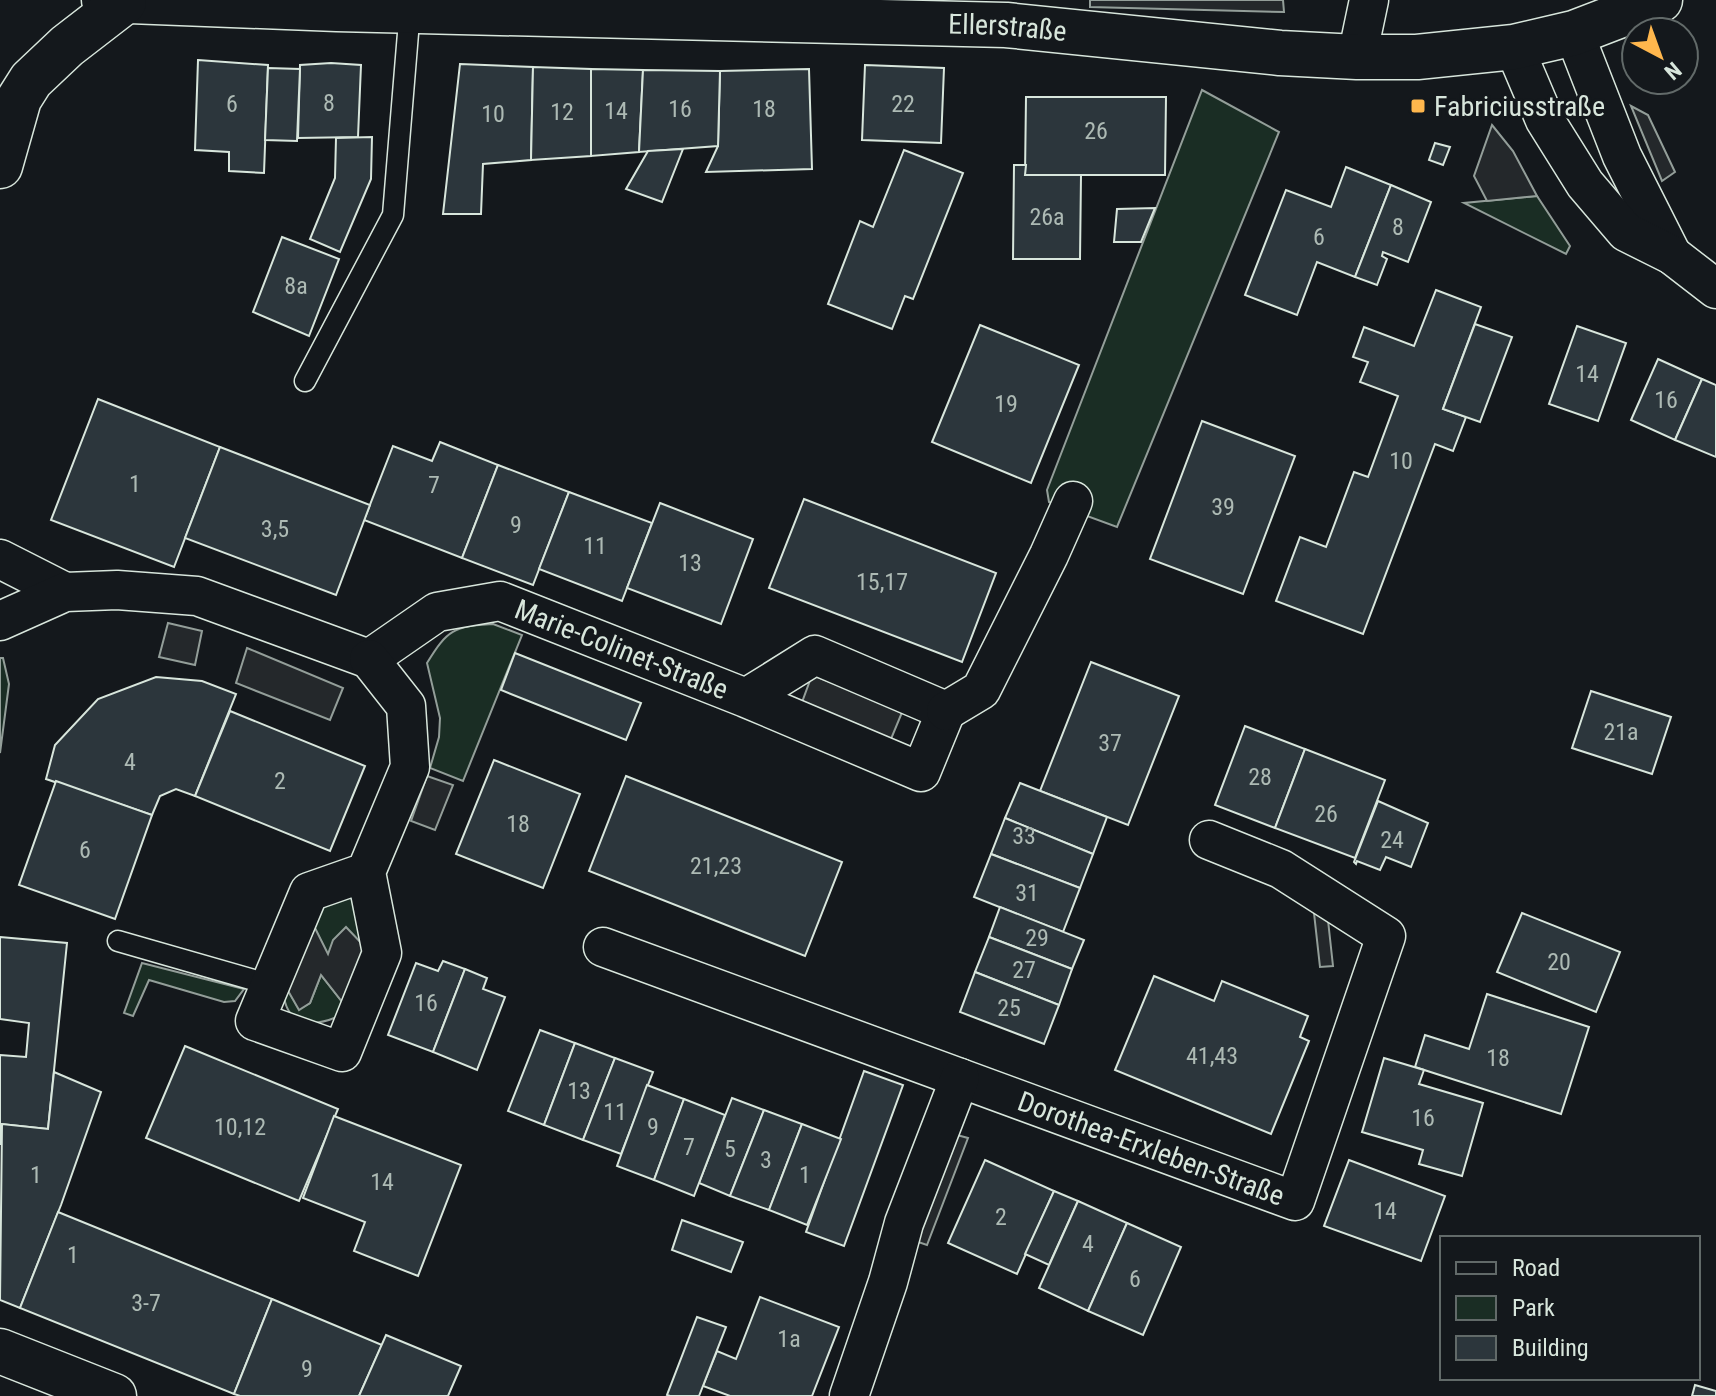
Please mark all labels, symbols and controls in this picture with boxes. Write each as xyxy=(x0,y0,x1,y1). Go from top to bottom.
street label: Ellerstraße xyxy=(948,7,1068,48)
north arrow xyxy=(1620,16,1700,96)
text: N xyxy=(1660,57,1686,85)
house number: 8 xyxy=(323,89,335,117)
house number: 6 xyxy=(226,90,238,118)
house number: 22 xyxy=(891,90,915,118)
place label: Fabriciusstraße xyxy=(1434,90,1605,123)
house number: 16 xyxy=(668,95,692,123)
house number: 18 xyxy=(752,95,776,123)
house number: 14 xyxy=(604,97,628,125)
marker: Fabriciusstraße xyxy=(1409,97,1427,115)
house number: 12 xyxy=(550,98,574,126)
house number: 10 xyxy=(481,100,505,128)
house number: 26 xyxy=(1084,117,1108,145)
house number: 26a xyxy=(1029,203,1065,231)
house number: 8 xyxy=(1392,213,1404,241)
house number: 6 xyxy=(1313,223,1325,251)
house number: 8a xyxy=(284,272,308,300)
house number: 14 xyxy=(1575,360,1599,388)
house number: 16 xyxy=(1654,386,1678,414)
house number: 19 xyxy=(994,390,1018,418)
house number: 10 xyxy=(1389,447,1413,475)
house number: 1 xyxy=(129,470,141,498)
house number: 7 xyxy=(428,471,440,499)
house number: 39 xyxy=(1211,493,1235,521)
house number: 9 xyxy=(510,511,522,539)
house number: 3,5 xyxy=(261,515,289,543)
house number: 11 xyxy=(583,532,607,560)
house number: 13 xyxy=(678,549,702,577)
house number: 15,17 xyxy=(856,568,908,596)
street label: Marie-Colinet-Straße xyxy=(510,592,733,706)
house number: 21a xyxy=(1603,718,1639,746)
house number: 37 xyxy=(1098,729,1122,757)
house number: 4 xyxy=(124,748,136,776)
house number: 28 xyxy=(1248,763,1272,791)
house number: 2 xyxy=(274,767,286,795)
house number: 26 xyxy=(1314,800,1338,828)
house number: 18 xyxy=(506,810,530,838)
house number: 33 xyxy=(1012,822,1036,850)
house number: 24 xyxy=(1380,826,1404,854)
house number: 6 xyxy=(79,836,91,864)
house number: 21,23 xyxy=(690,852,742,880)
house number: 31 xyxy=(1015,879,1039,907)
house number: 29 xyxy=(1025,924,1049,952)
house number: 20 xyxy=(1547,948,1571,976)
house number: 27 xyxy=(1012,956,1036,984)
house number: 16 xyxy=(414,989,438,1017)
house number: 25 xyxy=(997,994,1021,1022)
house number: 41,43 xyxy=(1186,1042,1238,1070)
house number: 18 xyxy=(1486,1044,1510,1072)
house number: 13 xyxy=(567,1077,591,1105)
street label: Dorothea-Erxleben-Straße xyxy=(1013,1084,1289,1212)
house number: 11 xyxy=(603,1098,627,1126)
house number: 16 xyxy=(1411,1104,1435,1132)
house number: 10,12 xyxy=(214,1113,266,1141)
house number: 9 xyxy=(647,1113,659,1141)
house number: 7 xyxy=(683,1133,695,1161)
house number: 5 xyxy=(724,1135,736,1163)
house number: 3 xyxy=(760,1146,772,1174)
house number: 1 xyxy=(30,1161,42,1189)
house number: 1 xyxy=(799,1161,811,1189)
house number: 14 xyxy=(370,1168,394,1196)
house number: 14 xyxy=(1373,1197,1397,1225)
house number: 2 xyxy=(995,1203,1007,1231)
house number: 4 xyxy=(1082,1230,1094,1258)
legend xyxy=(1440,1236,1700,1380)
house number: 1 xyxy=(67,1241,79,1269)
text: Road xyxy=(1512,1254,1560,1282)
house number: 6 xyxy=(1129,1265,1141,1293)
house number: 3-7 xyxy=(131,1289,161,1317)
text: Park xyxy=(1512,1294,1555,1322)
house number: 1a xyxy=(777,1325,801,1353)
text: Building xyxy=(1512,1334,1589,1362)
house number: 9 xyxy=(301,1355,313,1383)

